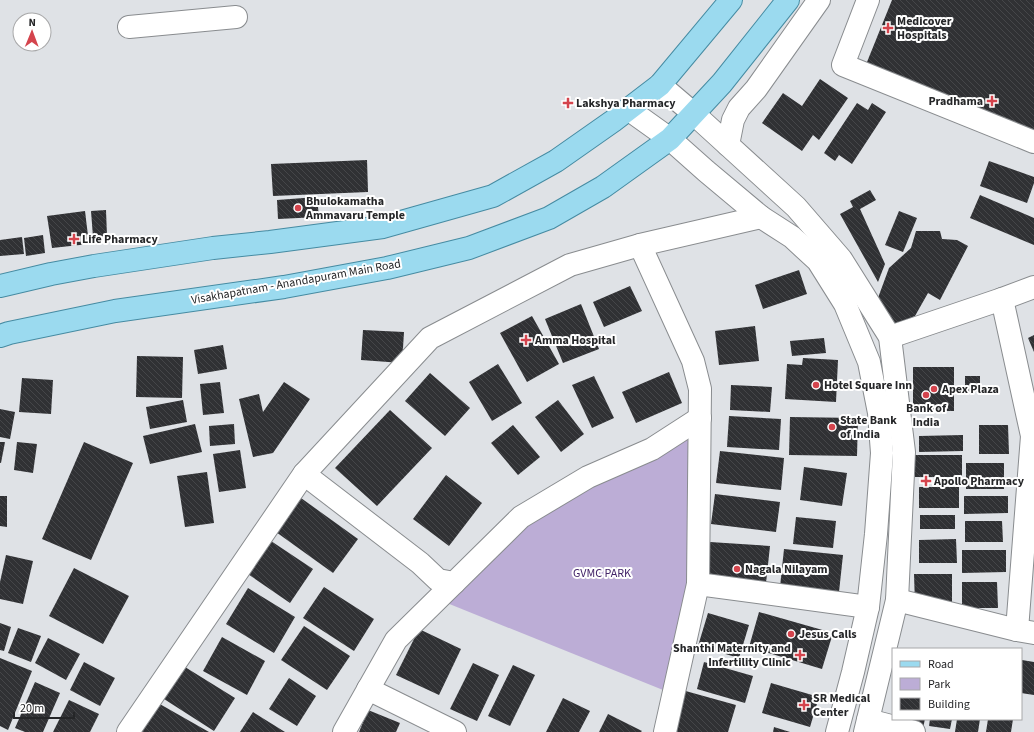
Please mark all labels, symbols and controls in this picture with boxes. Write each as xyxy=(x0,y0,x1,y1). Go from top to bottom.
north arrow xyxy=(12,12,52,52)
place label: Medicover Hospitals xyxy=(897,13,952,44)
text: N xyxy=(28,15,36,30)
marker: Medicover Hospitals xyxy=(882,22,894,34)
place label: Pradhama xyxy=(928,93,983,110)
place label: Lakshya Pharmacy xyxy=(576,95,676,112)
marker: Pradhama xyxy=(986,95,998,107)
marker: Lakshya Pharmacy xyxy=(563,98,573,108)
place label: Bhulokamatha Ammavaru Temple xyxy=(305,193,405,224)
marker: Bhulokamatha Ammavaru Temple xyxy=(293,203,303,213)
place label: Life Pharmacy xyxy=(82,231,158,248)
marker: Life Pharmacy xyxy=(69,234,79,244)
street label: Visakhapatnam - Anandapuram Main Road xyxy=(190,255,402,309)
place label: Amma Hospital xyxy=(534,332,616,349)
marker: Amma Hospital xyxy=(520,334,532,346)
place label: Hotel Square Inn xyxy=(824,377,912,394)
marker: Hotel Square Inn xyxy=(811,380,821,390)
place label: Apex Plaza xyxy=(941,381,999,398)
marker: Apex Plaza xyxy=(929,384,939,394)
marker: Bank of India xyxy=(921,390,931,400)
place label: Bank of India xyxy=(906,400,947,431)
place label: State Bank of India xyxy=(840,412,897,443)
marker: State Bank of India xyxy=(827,422,837,432)
place label: Apollo Pharmacy xyxy=(933,473,1025,490)
marker: Apollo Pharmacy xyxy=(921,476,931,486)
place label: Nagala Nilayam xyxy=(745,561,828,578)
marker: Nagala Nilayam xyxy=(732,564,742,574)
park label: GVMC PARK xyxy=(573,565,631,582)
place label: Jesus Calls xyxy=(799,626,857,643)
marker: Jesus Calls xyxy=(786,629,796,639)
place label: Shanthi Maternity and Infertility Clinic xyxy=(673,640,791,671)
legend xyxy=(892,648,1022,720)
marker: Shanthi Maternity and Infertility Clinic xyxy=(794,649,806,661)
text: Road xyxy=(928,656,954,673)
text: Park xyxy=(928,676,950,693)
place label: SR Medical Center xyxy=(813,690,871,721)
scale bar xyxy=(14,694,74,720)
text: Building xyxy=(928,696,970,713)
marker: SR Medical Center xyxy=(798,699,810,711)
text: 20 m xyxy=(20,700,44,717)

